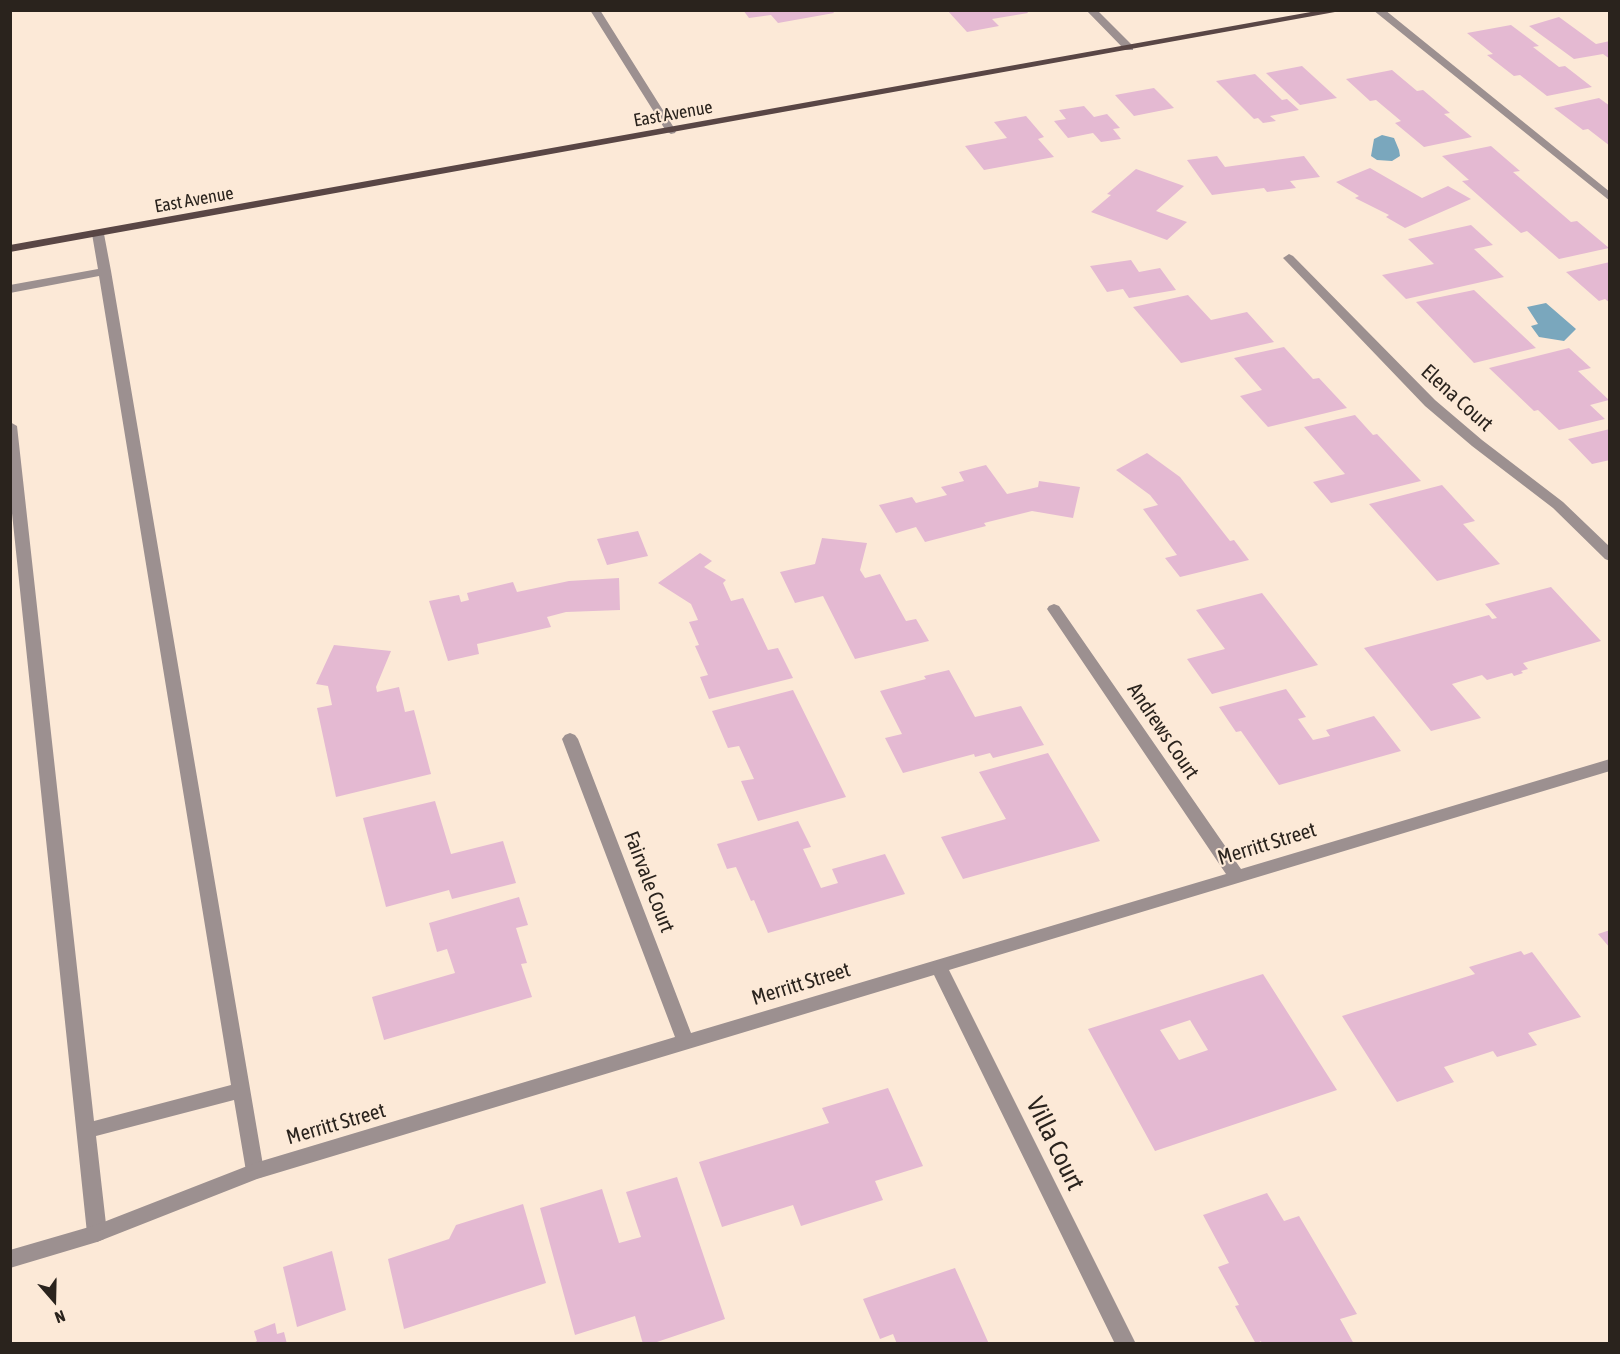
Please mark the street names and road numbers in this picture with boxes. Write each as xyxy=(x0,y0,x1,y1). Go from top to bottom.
street label: East Avenue xyxy=(632,96,714,132)
street label: East Avenue xyxy=(153,182,235,218)
street label: Elena Court xyxy=(1416,359,1498,437)
street label: Andrews Court xyxy=(1122,678,1204,784)
street label: Merritt Street xyxy=(1215,817,1319,871)
street label: Fairvale Court xyxy=(618,828,680,936)
street label: Merritt Street xyxy=(749,957,853,1011)
street label: Villa Court xyxy=(1019,1092,1091,1196)
street label: Merritt Street xyxy=(284,1098,388,1150)

